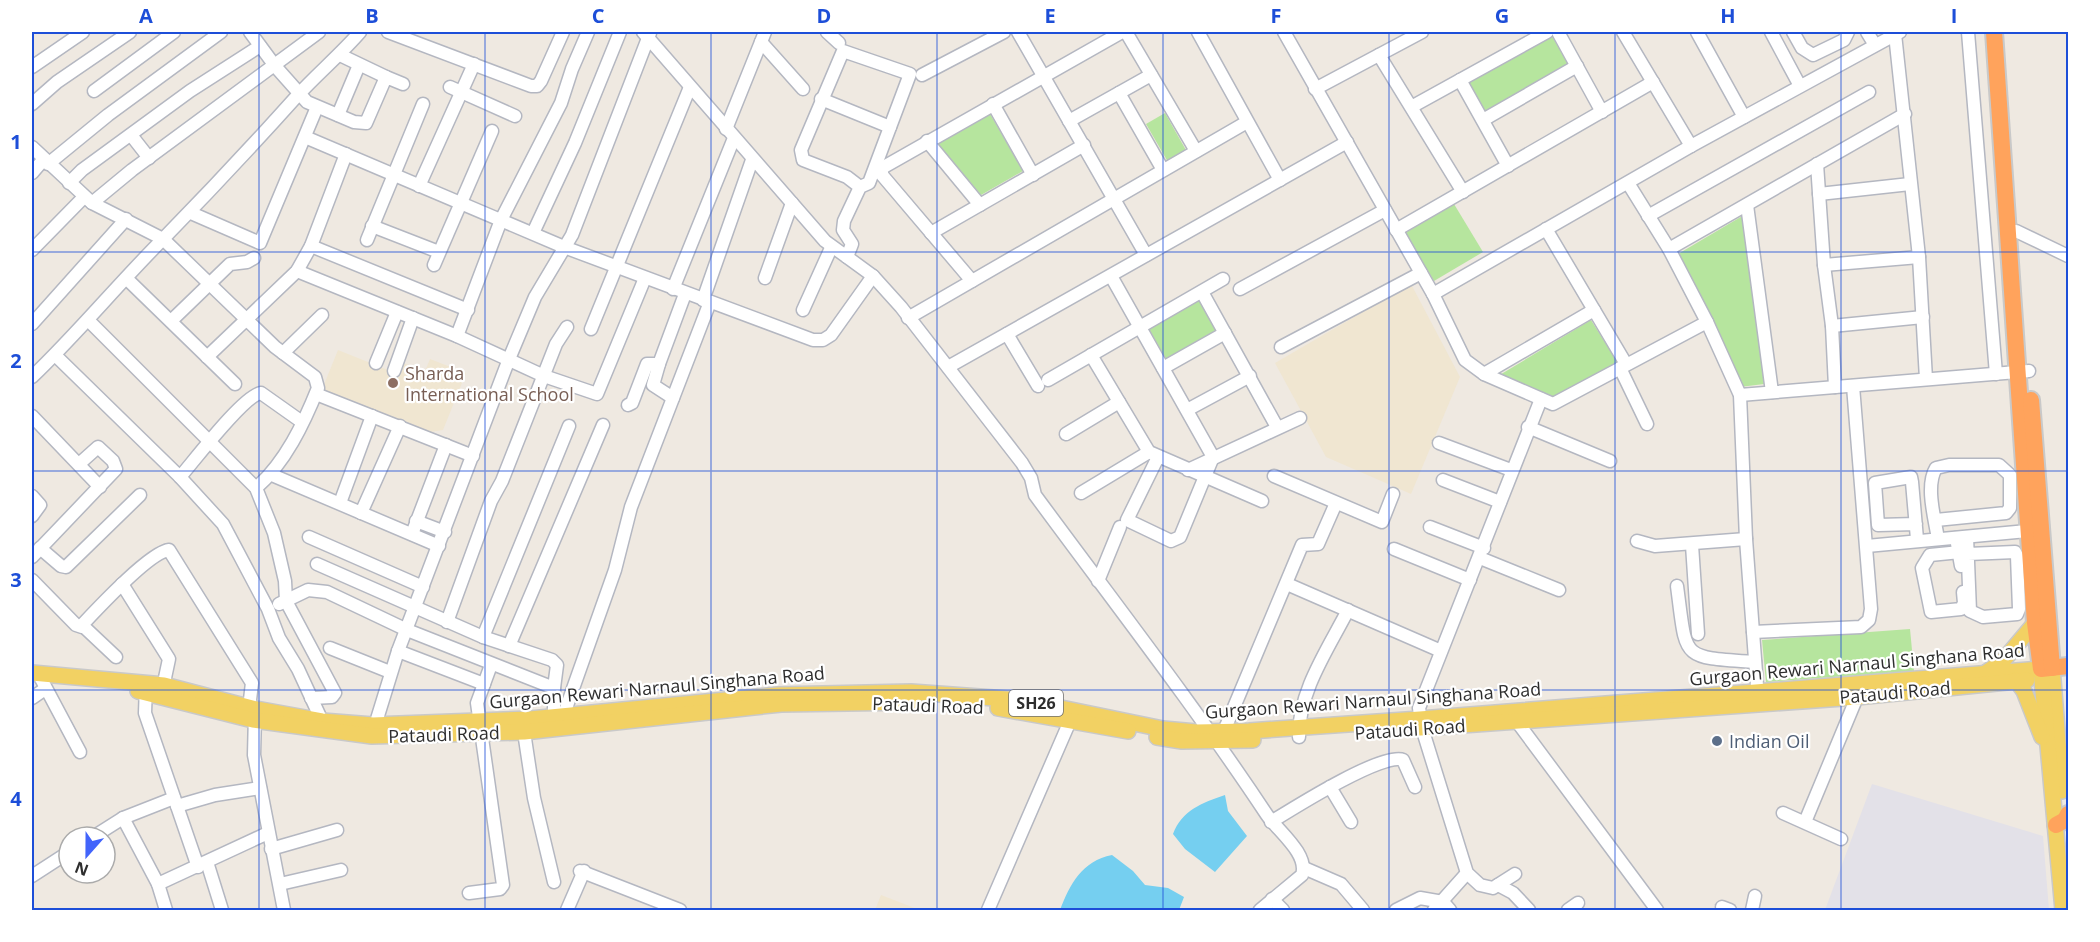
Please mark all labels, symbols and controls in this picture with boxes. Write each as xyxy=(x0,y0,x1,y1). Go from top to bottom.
text: A xyxy=(139,2,153,29)
text: B xyxy=(365,2,379,29)
text: C xyxy=(592,2,605,29)
text: D xyxy=(817,2,831,29)
text: E xyxy=(1044,2,1056,29)
text: F xyxy=(1271,2,1281,29)
text: G xyxy=(1495,2,1509,29)
text: H xyxy=(1720,2,1736,29)
text: I xyxy=(1951,2,1957,29)
text: 1 xyxy=(10,128,22,155)
text: 2 xyxy=(10,347,22,374)
place label: Sharda International School xyxy=(405,361,574,406)
marker: Sharda International School xyxy=(386,376,400,390)
text: 3 xyxy=(10,566,22,593)
street label: Gurgaon Rewari Narnaul Singhana Road xyxy=(1688,637,2026,691)
street label: Gurgaon Rewari Narnaul Singhana Road xyxy=(488,660,826,714)
street label: Pataudi Road xyxy=(1838,675,1952,709)
street label: Gurgaon Rewari Narnaul Singhana Road xyxy=(1204,676,1542,724)
road number: SH26 xyxy=(1009,690,1063,716)
street label: Pataudi Road xyxy=(872,691,984,719)
street label: Pataudi Road xyxy=(1354,713,1466,745)
street label: Pataudi Road xyxy=(388,720,500,748)
place label: Indian Oil xyxy=(1729,729,1809,753)
marker: Indian Oil xyxy=(1710,734,1724,748)
text: 4 xyxy=(10,785,22,812)
north arrow xyxy=(57,825,117,885)
text: N xyxy=(72,856,92,882)

